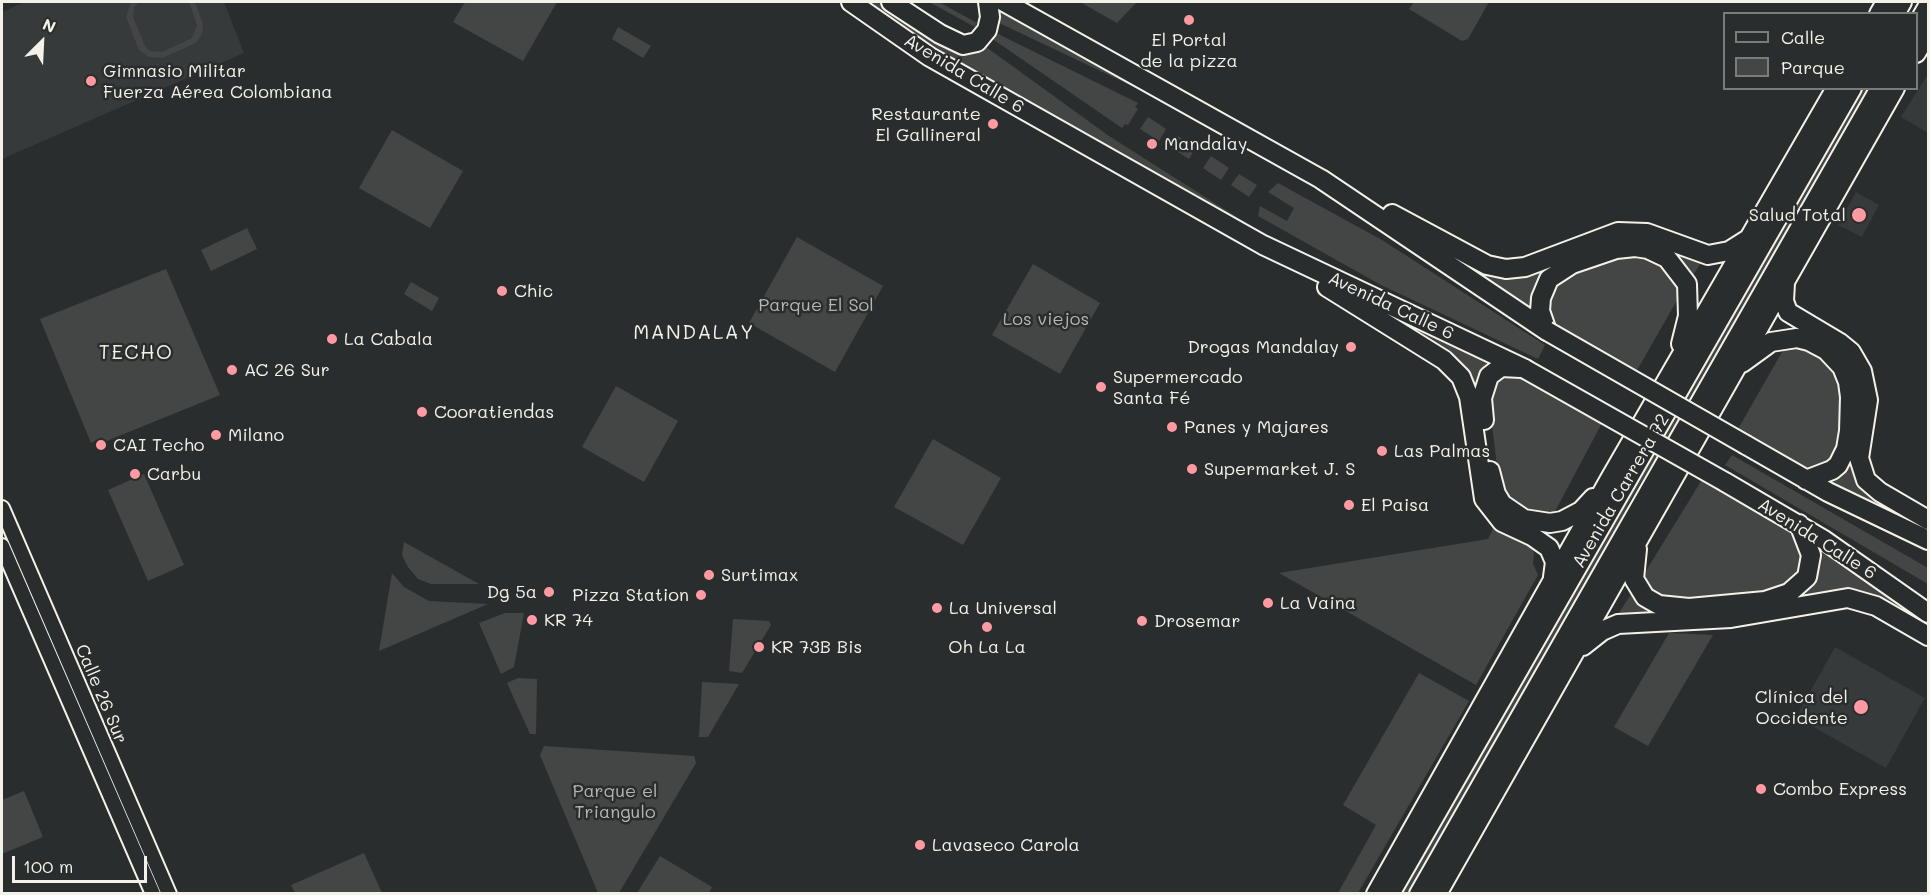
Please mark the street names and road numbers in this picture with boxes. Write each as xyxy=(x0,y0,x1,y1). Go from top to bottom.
street label: Avenida Calle 6 xyxy=(900,30,1028,118)
street label: Avenida Calle 6 xyxy=(1325,267,1457,345)
street label: Avenida Carrera 72 xyxy=(1568,410,1674,572)
street label: Avenida Calle 6 xyxy=(1754,494,1880,584)
street label: Calle 26 Sur xyxy=(70,641,132,747)

